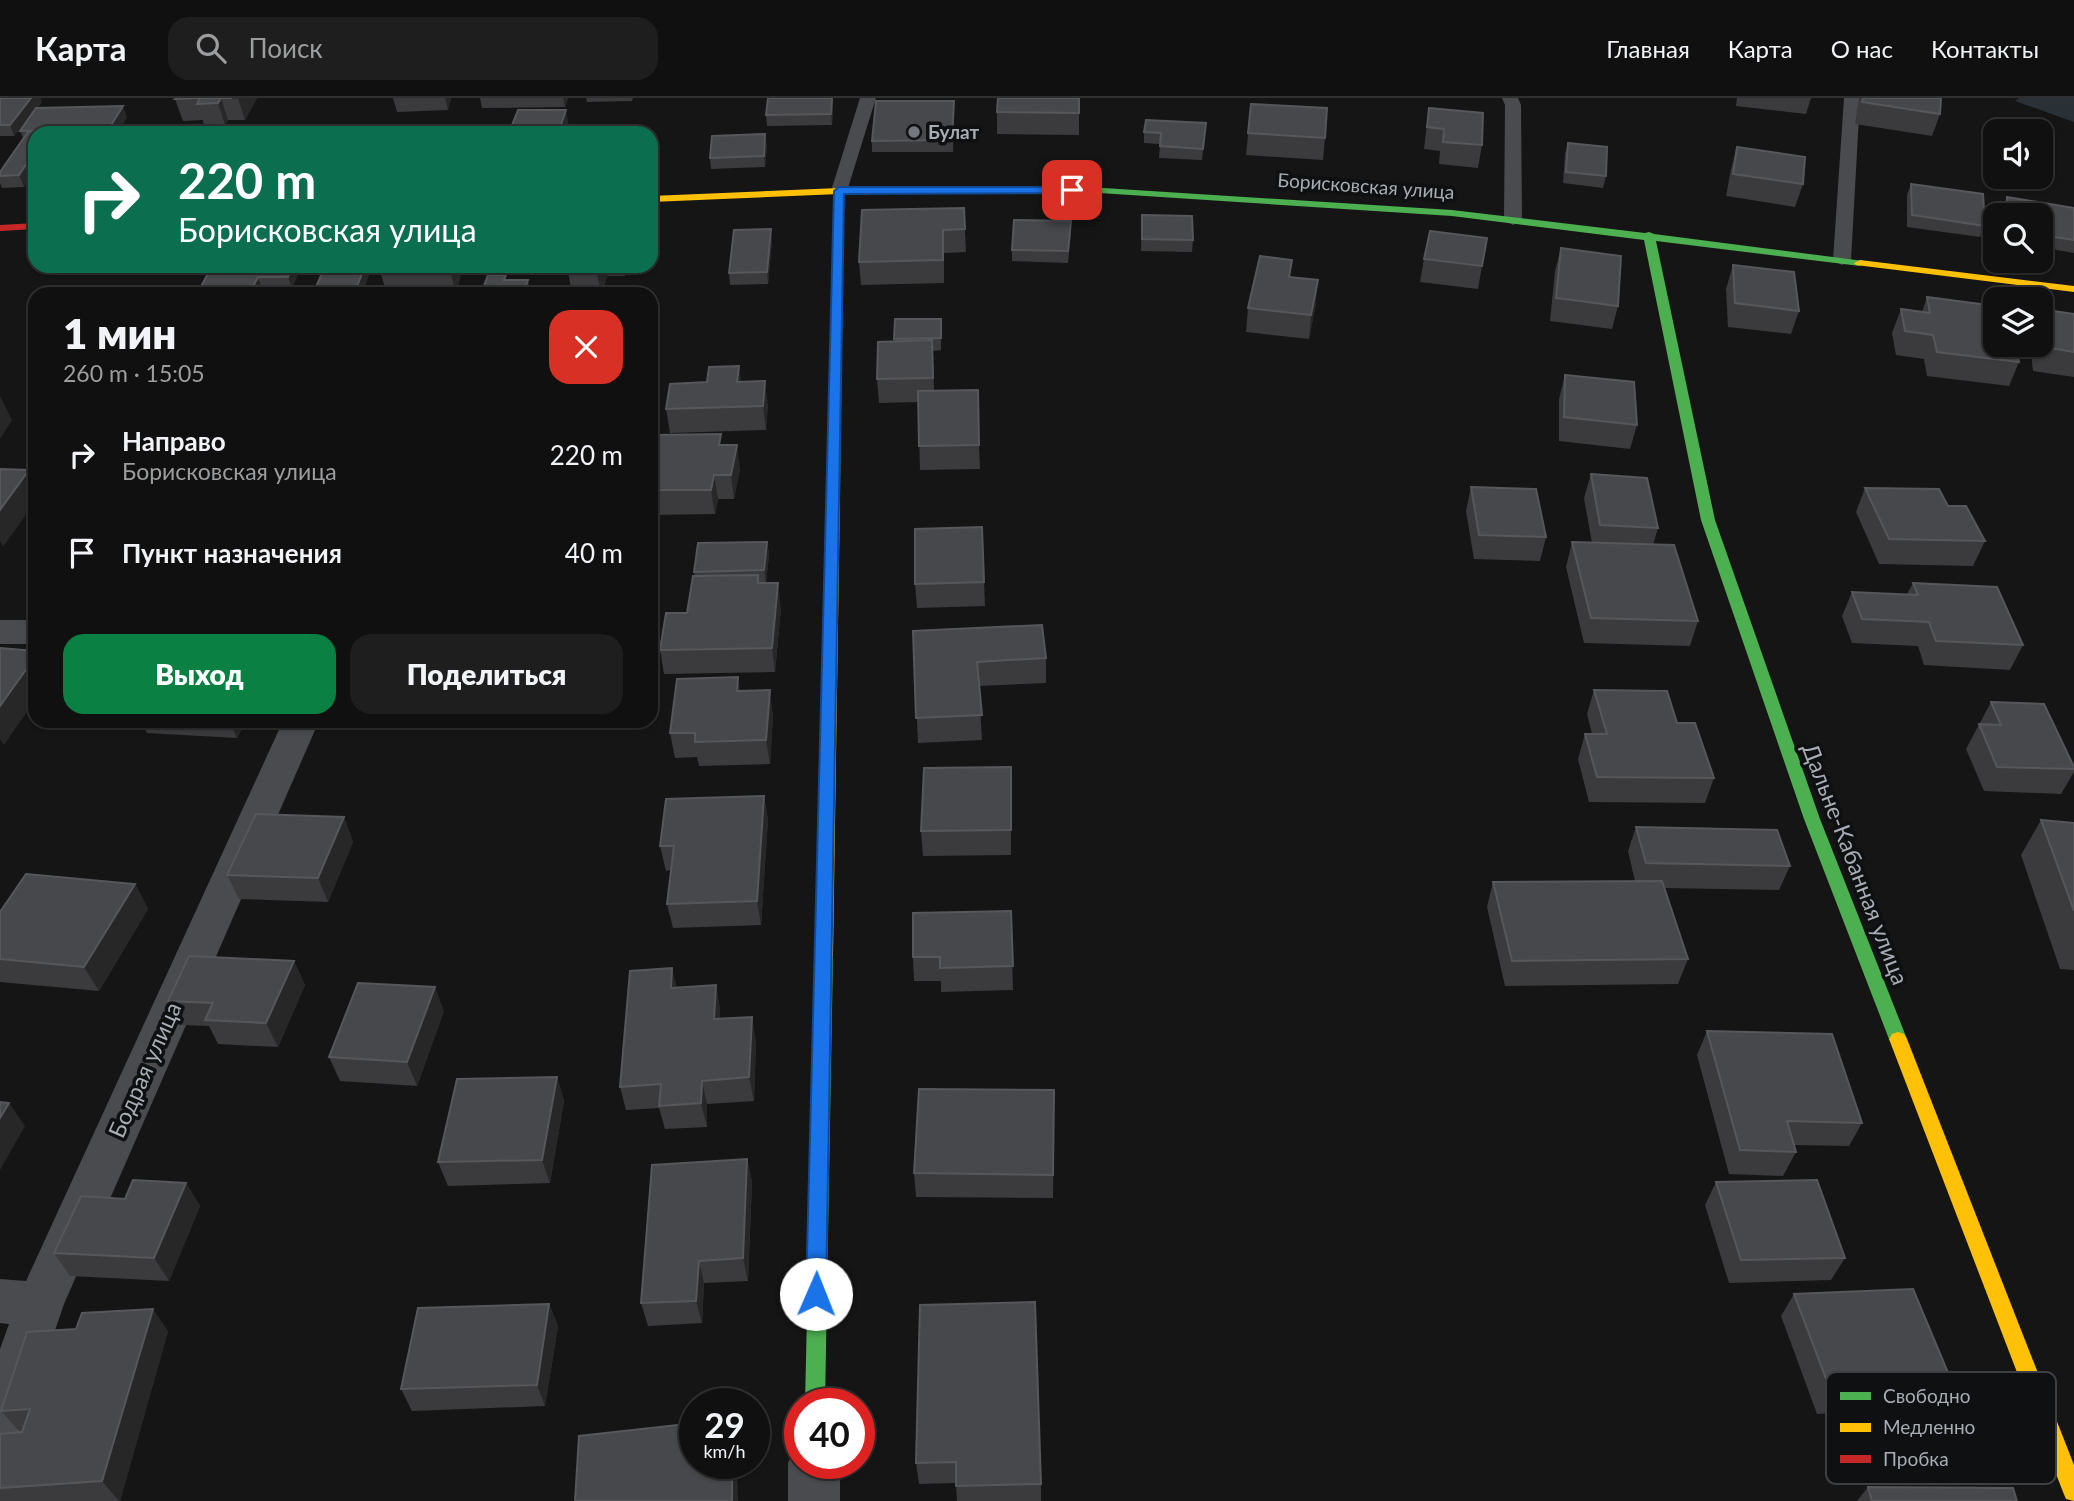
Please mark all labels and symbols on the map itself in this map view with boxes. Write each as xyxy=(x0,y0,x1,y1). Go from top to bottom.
place label: Булат xyxy=(928,120,979,143)
marker: Булат xyxy=(906,124,922,140)
pin xyxy=(1042,160,1102,220)
street label: Борисковская улица xyxy=(1277,168,1455,203)
street label: Дальне-Кабанная улица xyxy=(1797,739,1915,988)
street label: Бодрая улица xyxy=(102,997,186,1142)
position arrow xyxy=(779,1257,853,1331)
legend xyxy=(1826,1372,2056,1484)
text: Свободно xyxy=(1883,1384,1971,1407)
speed limit sign: 40 xyxy=(784,1388,875,1479)
text: Медленно xyxy=(1883,1415,1975,1438)
text: Пробка xyxy=(1883,1447,1949,1470)

